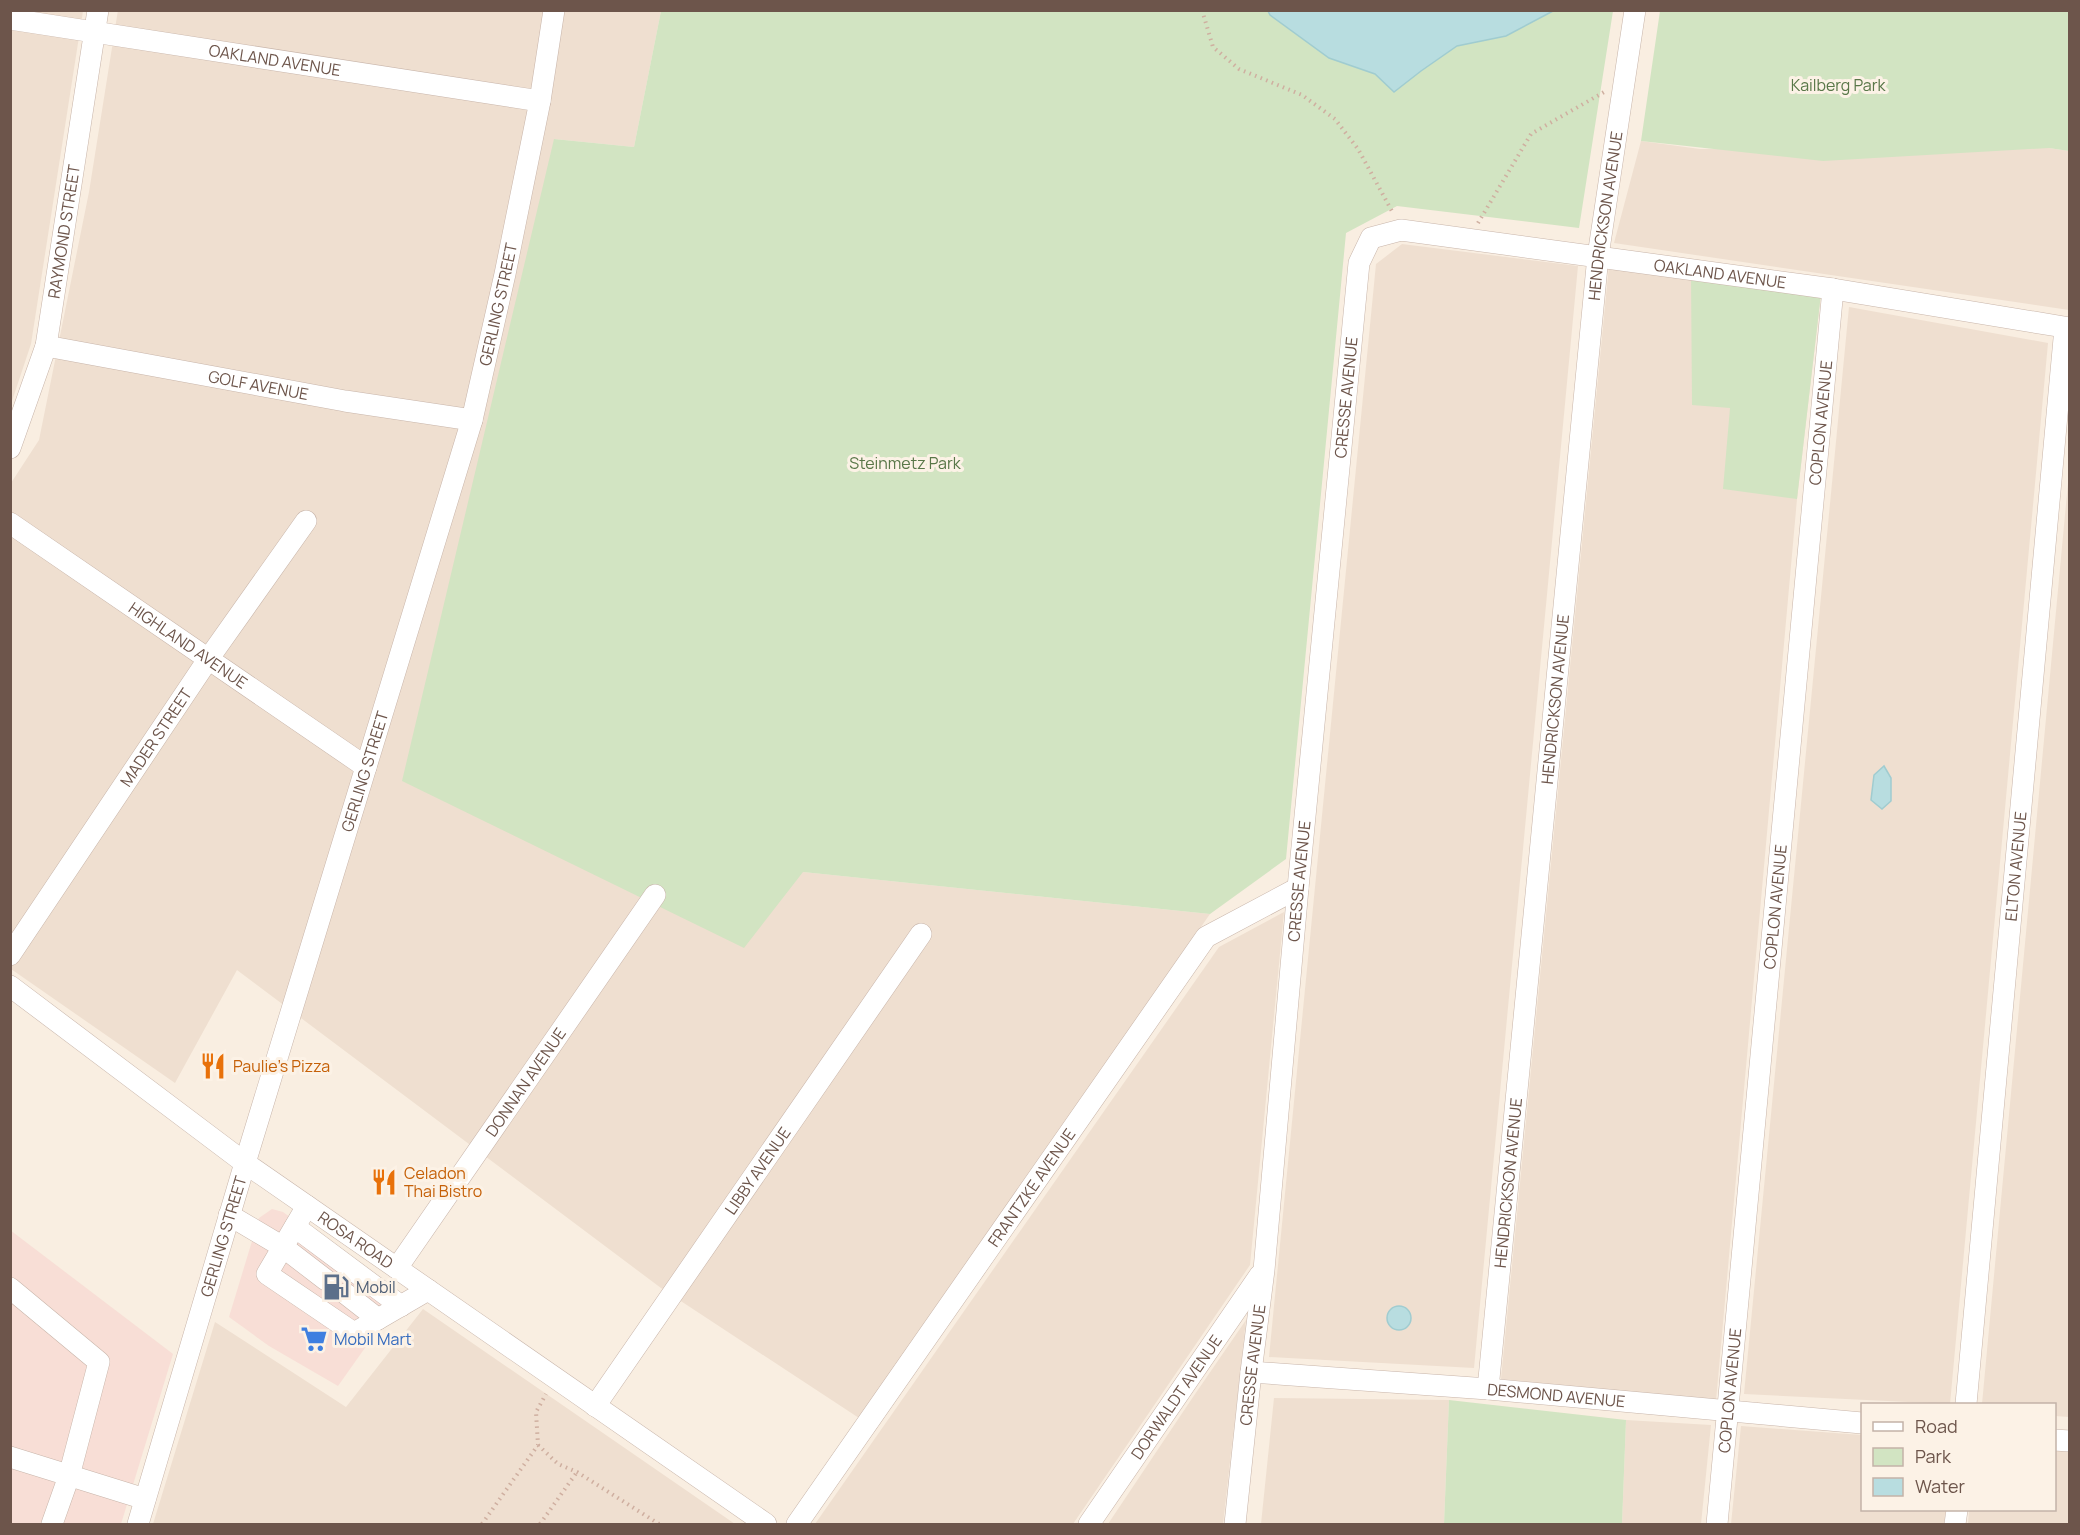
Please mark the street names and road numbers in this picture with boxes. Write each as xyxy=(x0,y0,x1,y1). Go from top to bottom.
street label: OAKLAND AVENUE xyxy=(207,39,342,81)
street label: HENDRICKSON AVENUE xyxy=(1583,130,1628,302)
street label: RAYMOND STREET xyxy=(42,162,85,300)
street label: GERLING STREET xyxy=(474,241,522,368)
street label: OAKLAND AVENUE xyxy=(1653,254,1788,293)
street label: CRESSE AVENUE xyxy=(1329,336,1363,459)
street label: COPLON AVENUE xyxy=(1804,359,1837,486)
street label: GOLF AVENUE xyxy=(207,365,310,405)
street label: HIGHLAND AVENUE xyxy=(125,597,252,694)
street label: HENDRICKSON AVENUE xyxy=(1536,613,1574,785)
street label: MADER STREET xyxy=(115,683,197,791)
street label: GERLING STREET xyxy=(336,708,394,834)
street label: ELTON AVENUE xyxy=(1999,810,2031,922)
street label: CRESSE AVENUE xyxy=(1282,820,1316,943)
street label: COPLON AVENUE xyxy=(1758,843,1792,970)
street label: DONNAN AVENUE xyxy=(480,1023,571,1141)
street label: HENDRICKSON AVENUE xyxy=(1489,1097,1527,1269)
street label: LIBBY AVENUE xyxy=(720,1123,795,1219)
street label: FRANTZKE AVENUE xyxy=(982,1124,1080,1251)
street label: GERLING STREET xyxy=(195,1173,252,1300)
street label: ROSA ROAD xyxy=(314,1206,398,1274)
street label: CRESSE AVENUE xyxy=(1234,1303,1271,1427)
street label: COPLON AVENUE xyxy=(1713,1327,1746,1454)
street label: DORWALDT AVENUE xyxy=(1126,1330,1227,1464)
street label: DESMOND AVENUE xyxy=(1486,1378,1626,1412)

